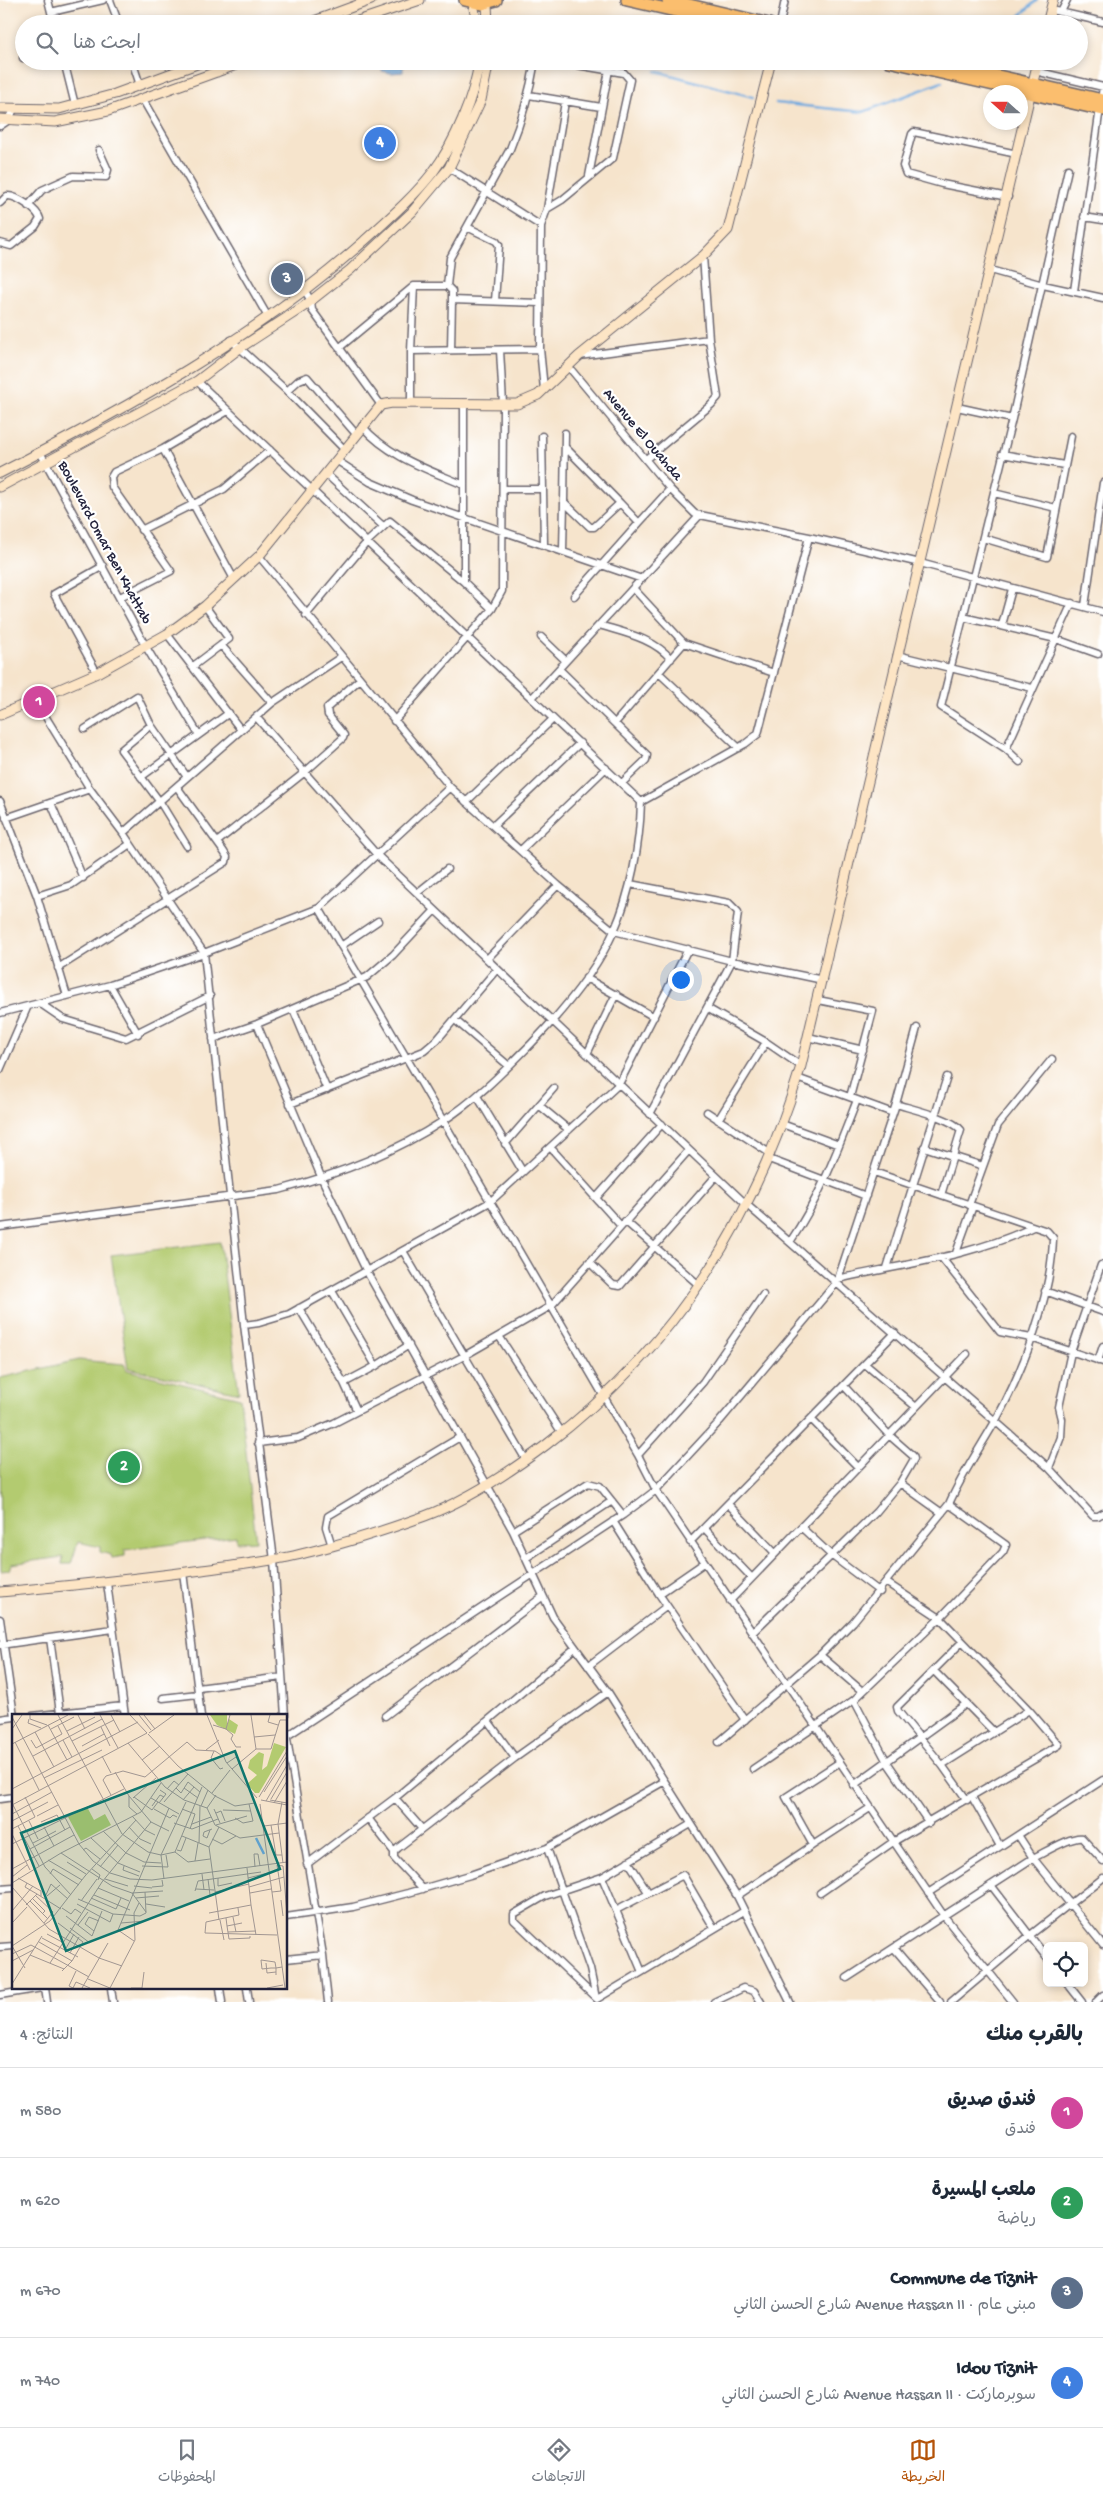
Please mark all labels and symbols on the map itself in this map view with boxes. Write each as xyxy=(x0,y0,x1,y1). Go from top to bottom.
north arrow xyxy=(983,85,1028,130)
pin: 4 xyxy=(364,124,396,162)
pin: 3 xyxy=(271,260,303,298)
street label: Avenue El Ouahda xyxy=(598,385,686,485)
street label: Boulevard Omar Ben Khattab xyxy=(53,457,155,628)
pin: 1 xyxy=(23,683,55,721)
your location xyxy=(668,967,694,993)
pin: 2 xyxy=(108,1448,140,1486)
inset map xyxy=(12,1714,288,1990)

